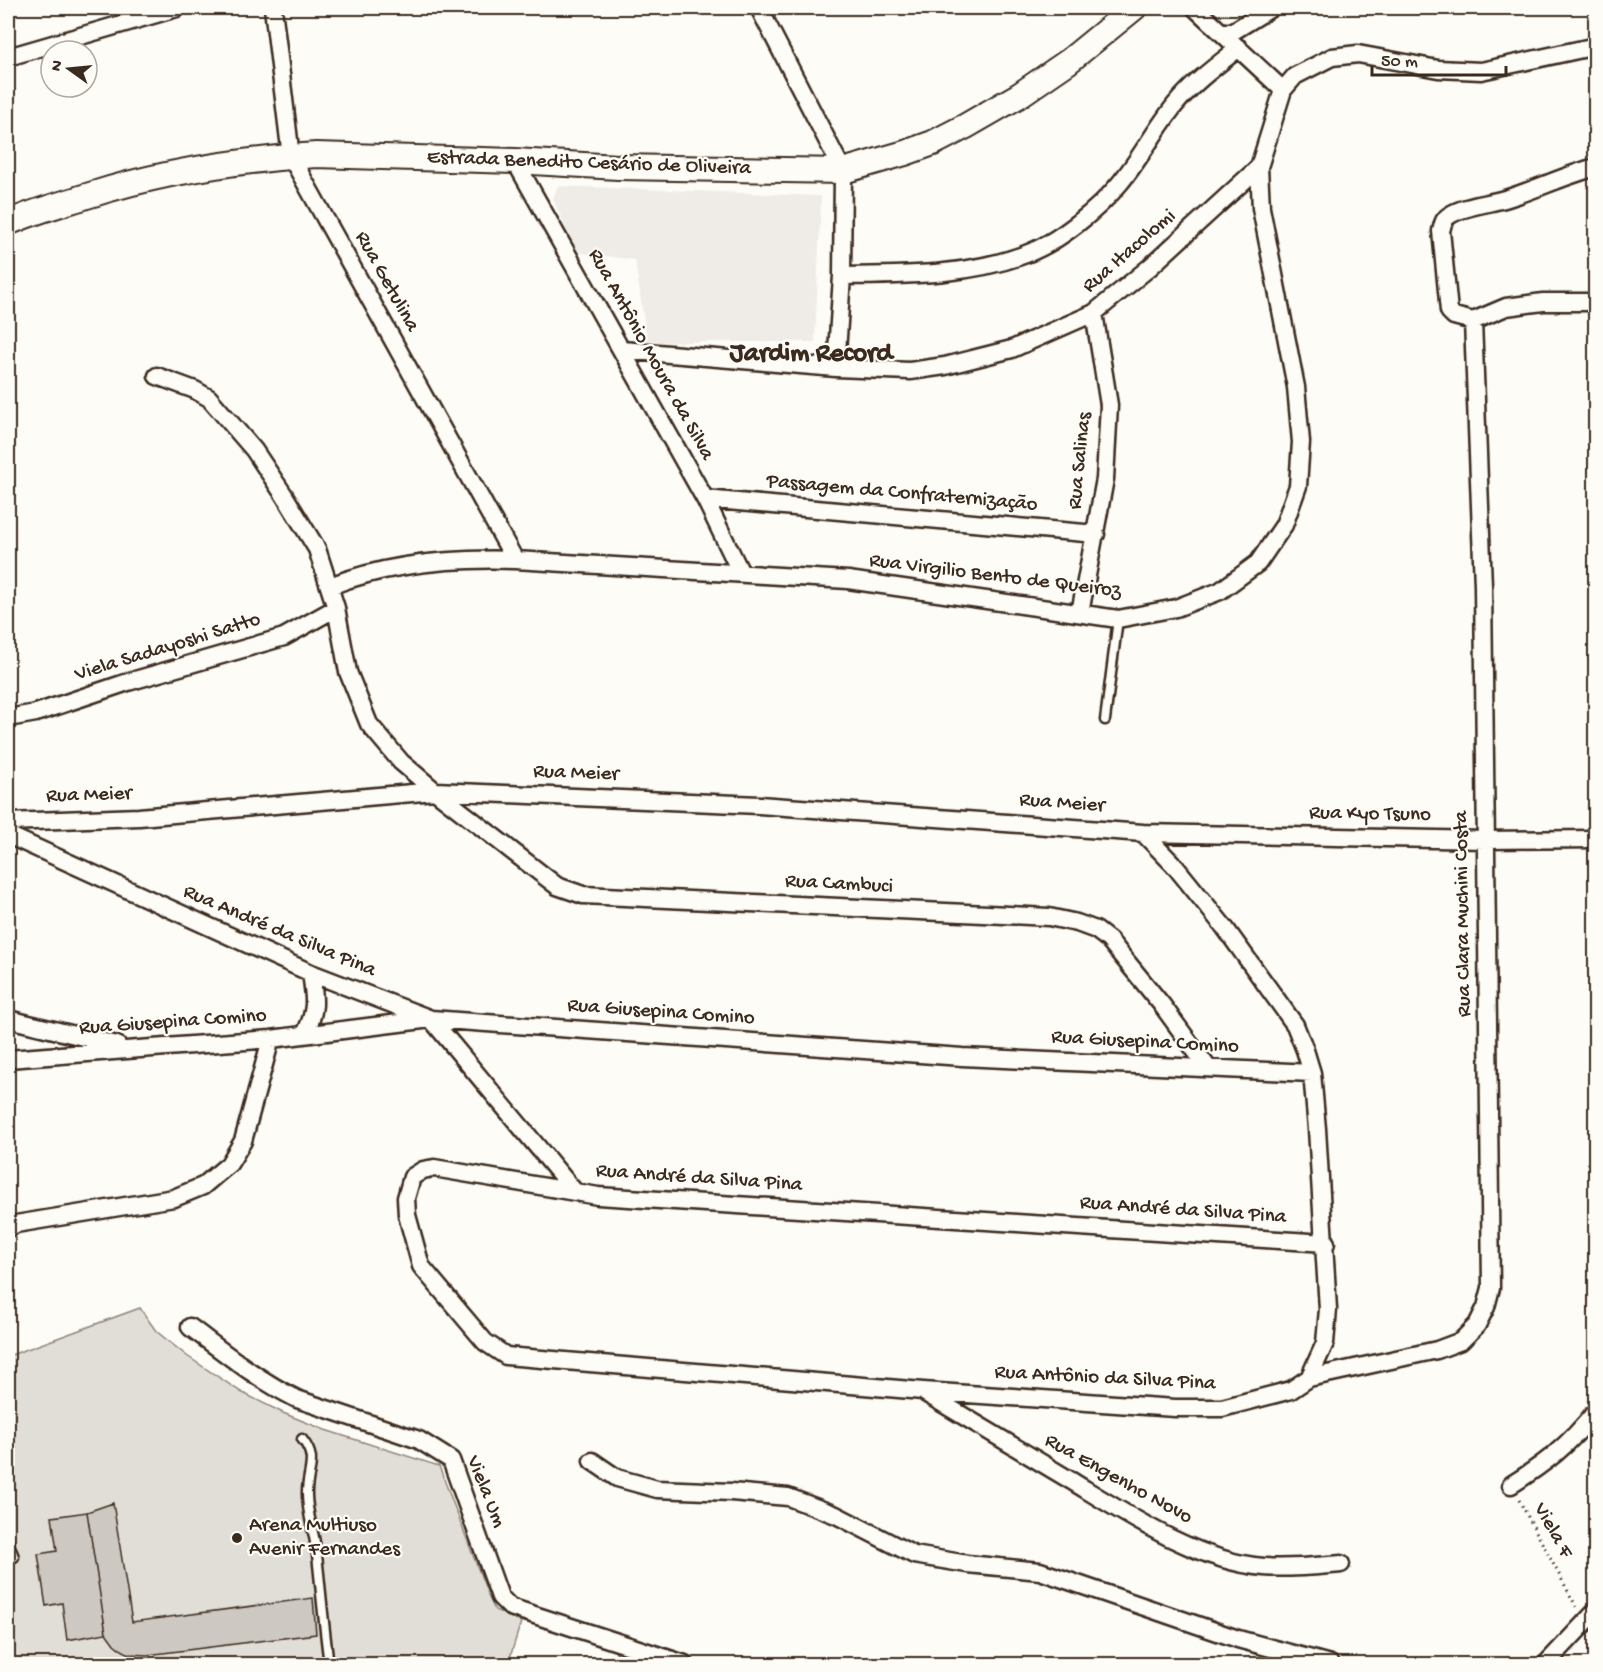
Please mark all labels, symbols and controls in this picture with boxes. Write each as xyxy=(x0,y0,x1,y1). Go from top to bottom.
north arrow xyxy=(39,39,99,99)
scale bar xyxy=(1372,39,1506,77)
text: 50 m xyxy=(1381,52,1418,73)
text: N xyxy=(47,58,69,74)
street label: Estrada Benedito Cesário de Oliveira xyxy=(427,146,753,182)
street label: Rua Itacolomi xyxy=(1078,205,1182,299)
street label: Rua Getulina xyxy=(348,227,424,338)
street label: Rua Antônio Moura da Silva xyxy=(581,245,719,466)
district label: Jardim Record xyxy=(729,339,896,371)
street label: Rua Salinas xyxy=(1063,410,1099,511)
street label: Passagem da Confraternização xyxy=(765,470,1039,518)
street label: Rua Virgilio Bento de Queiroz xyxy=(868,549,1123,605)
street label: Viela Sadayoshi Satto xyxy=(71,608,264,688)
street label: Rua Meier xyxy=(533,760,621,788)
street label: Rua Meier xyxy=(46,782,134,810)
street label: Rua Meier xyxy=(1018,789,1107,820)
street label: Rua Kyo Tsuno xyxy=(1309,801,1431,829)
street label: Rua Clara Muchini Costa xyxy=(1450,809,1478,1017)
street label: Rua Cambuci xyxy=(784,870,894,900)
street label: Rua André da Silva Pina xyxy=(179,880,380,984)
street label: Rua Giusepina Comino xyxy=(566,994,756,1032)
street label: Rua Giusepina Comino xyxy=(78,1004,268,1042)
street label: Rua Giusepina Comino xyxy=(1051,1026,1240,1060)
street label: Rua André da Silva Pina xyxy=(595,1159,804,1199)
street label: Rua André da Silva Pina xyxy=(1079,1191,1288,1231)
street label: Rua Antônio da Silva Pina xyxy=(994,1361,1217,1397)
street label: Rua Engenho Novo xyxy=(1040,1429,1196,1531)
street label: Viela Um xyxy=(459,1451,511,1532)
street label: Viela F xyxy=(1526,1498,1578,1564)
place label: Arena Multiuso Avenir Fernandes xyxy=(249,1514,401,1563)
marker: Arena Multiuso Avenir Fernandes xyxy=(230,1531,244,1545)

